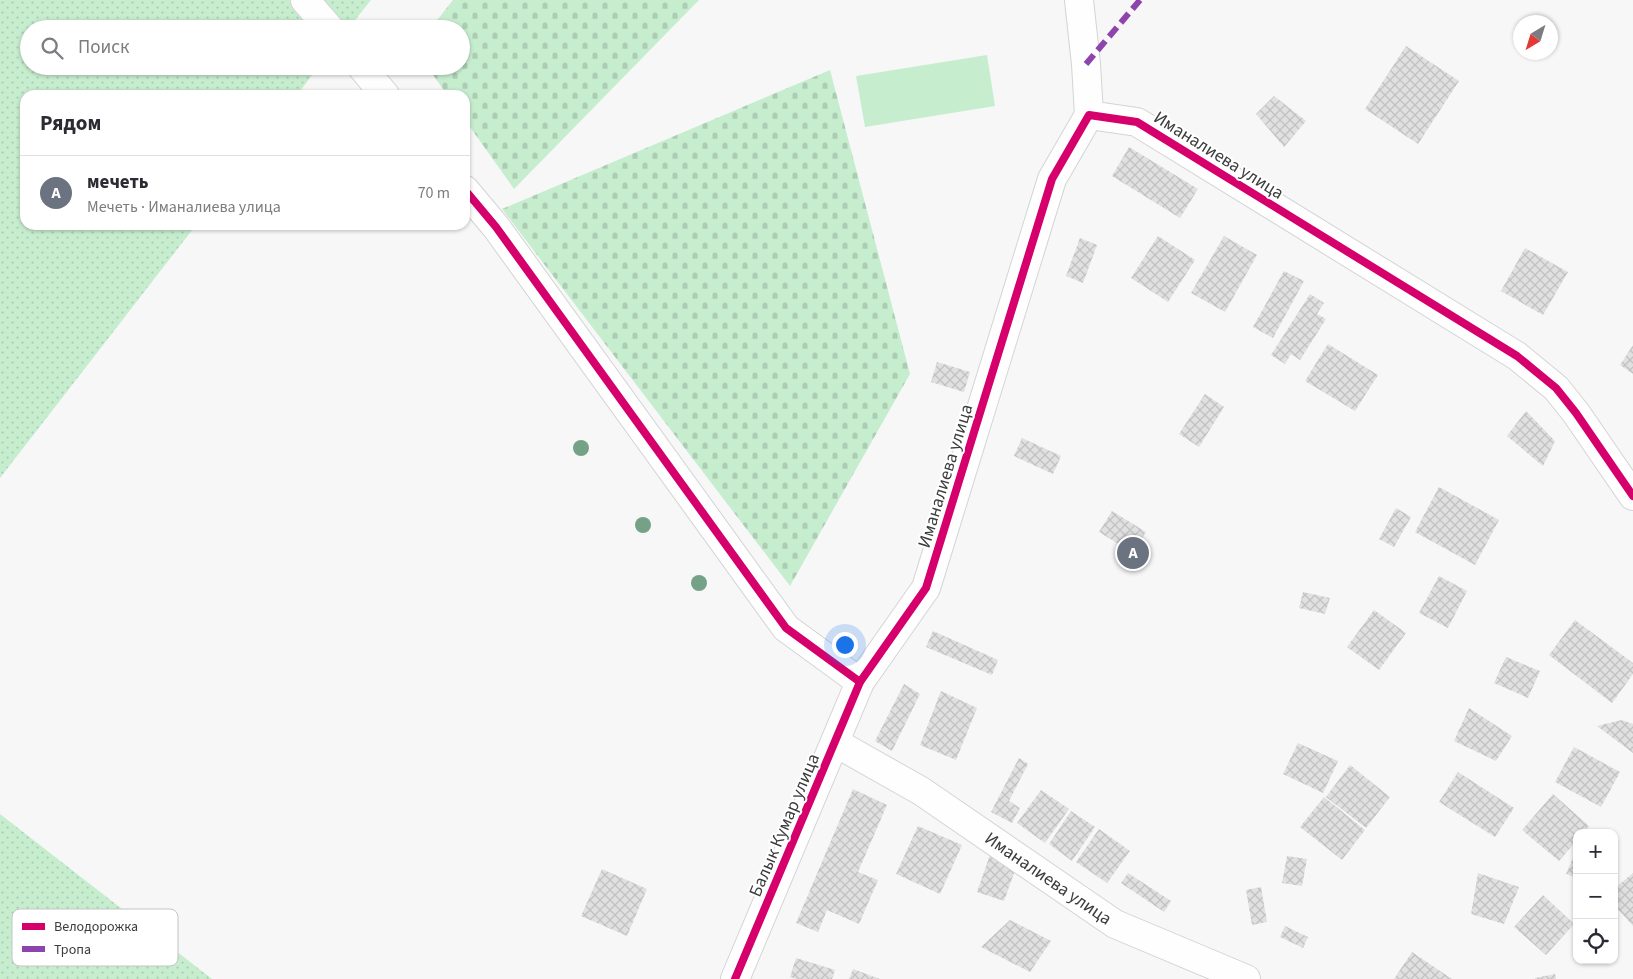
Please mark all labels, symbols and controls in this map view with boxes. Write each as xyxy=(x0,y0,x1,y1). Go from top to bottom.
north arrow xyxy=(1513,15,1558,60)
search box xyxy=(20,20,470,75)
icon: search xyxy=(38,34,66,62)
text: Поиск xyxy=(78,34,129,61)
street label: Иманалиева улица xyxy=(1149,105,1289,206)
text: Рядом xyxy=(40,108,101,138)
text: мечеть xyxy=(87,169,149,196)
text: A xyxy=(51,182,61,204)
text: 70 m xyxy=(418,182,450,204)
text: Мечеть · Иманалиева улица xyxy=(87,196,281,218)
street label: Иманалиева улица xyxy=(912,401,979,551)
pin: A xyxy=(1117,534,1149,572)
your location xyxy=(832,632,858,658)
street label: Балык Кумар улица xyxy=(743,750,826,901)
street label: Иманалиева улица xyxy=(979,826,1117,931)
map controls xyxy=(1573,829,1618,964)
button: + xyxy=(1573,829,1618,874)
button: − xyxy=(1573,874,1618,919)
legend xyxy=(12,909,178,966)
text: Велодорожка xyxy=(54,917,138,937)
button: locate xyxy=(1573,919,1618,964)
text: Тропа xyxy=(54,940,91,960)

